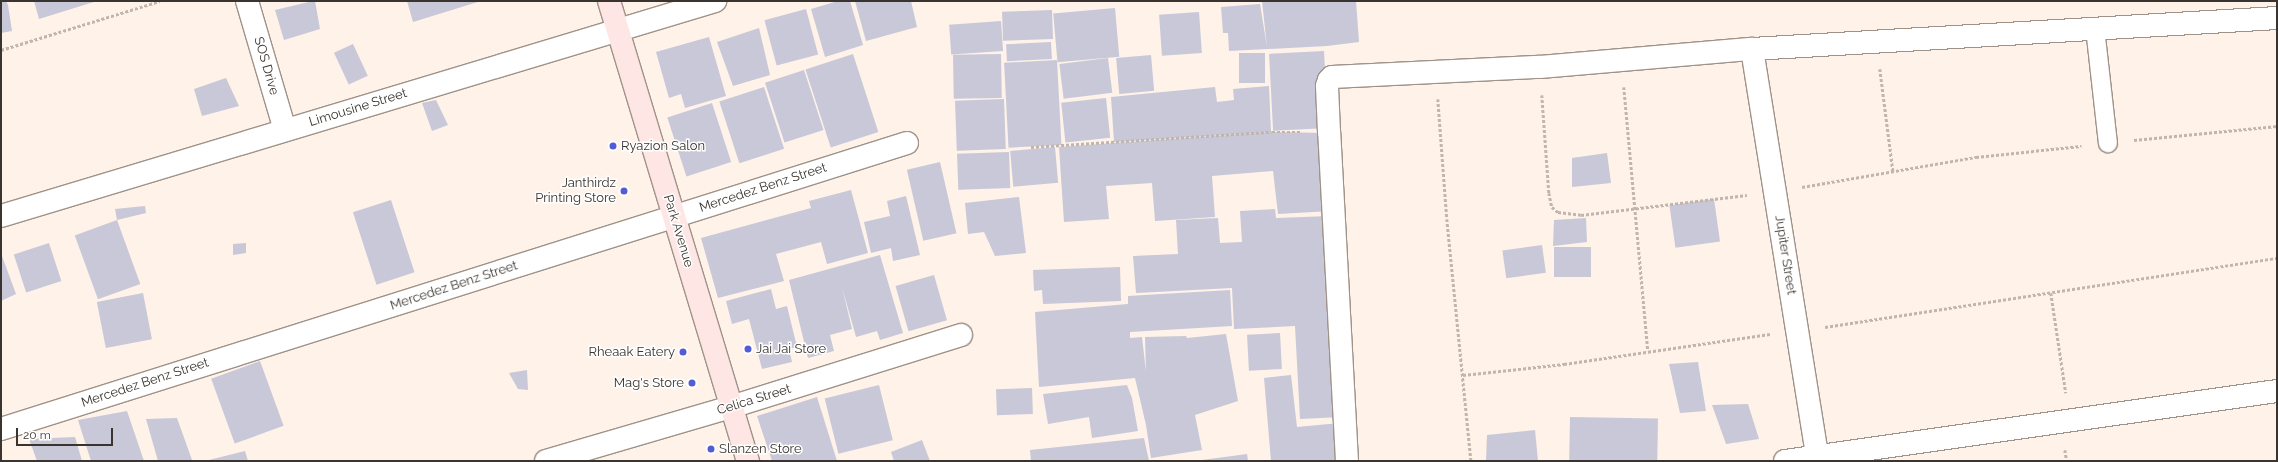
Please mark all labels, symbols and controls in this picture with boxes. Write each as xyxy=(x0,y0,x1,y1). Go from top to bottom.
street label: SOS Drive xyxy=(250,35,282,97)
street label: Limousine Street xyxy=(307,86,409,130)
place label: Ryazion Salon xyxy=(621,138,705,154)
marker: Ryazion Salon xyxy=(608,141,618,151)
street label: Mercedez Benz Street xyxy=(697,160,829,216)
place label: Janthirdz Printing Store xyxy=(535,176,616,207)
marker: Janthirdz Printing Store xyxy=(619,186,629,196)
street label: Park Avenue xyxy=(660,193,696,269)
street label: Jupiter Street xyxy=(1771,214,1799,296)
street label: Mercedez Benz Street xyxy=(388,258,520,314)
place label: Jai Jai Store xyxy=(756,341,826,357)
place label: Rheaak Eatery xyxy=(589,344,675,360)
marker: Jai Jai Store xyxy=(743,344,753,354)
marker: Rheaak Eatery xyxy=(678,347,688,357)
street label: Mercedez Benz Street xyxy=(79,355,211,411)
place label: Mag's Store xyxy=(614,375,684,391)
marker: Mag's Store xyxy=(687,378,697,388)
street label: Celica Street xyxy=(715,381,793,419)
scale bar xyxy=(18,420,115,446)
text: 20 m xyxy=(23,428,51,442)
place label: Slanzen Store xyxy=(719,441,802,457)
marker: Slanzen Store xyxy=(706,444,716,454)

